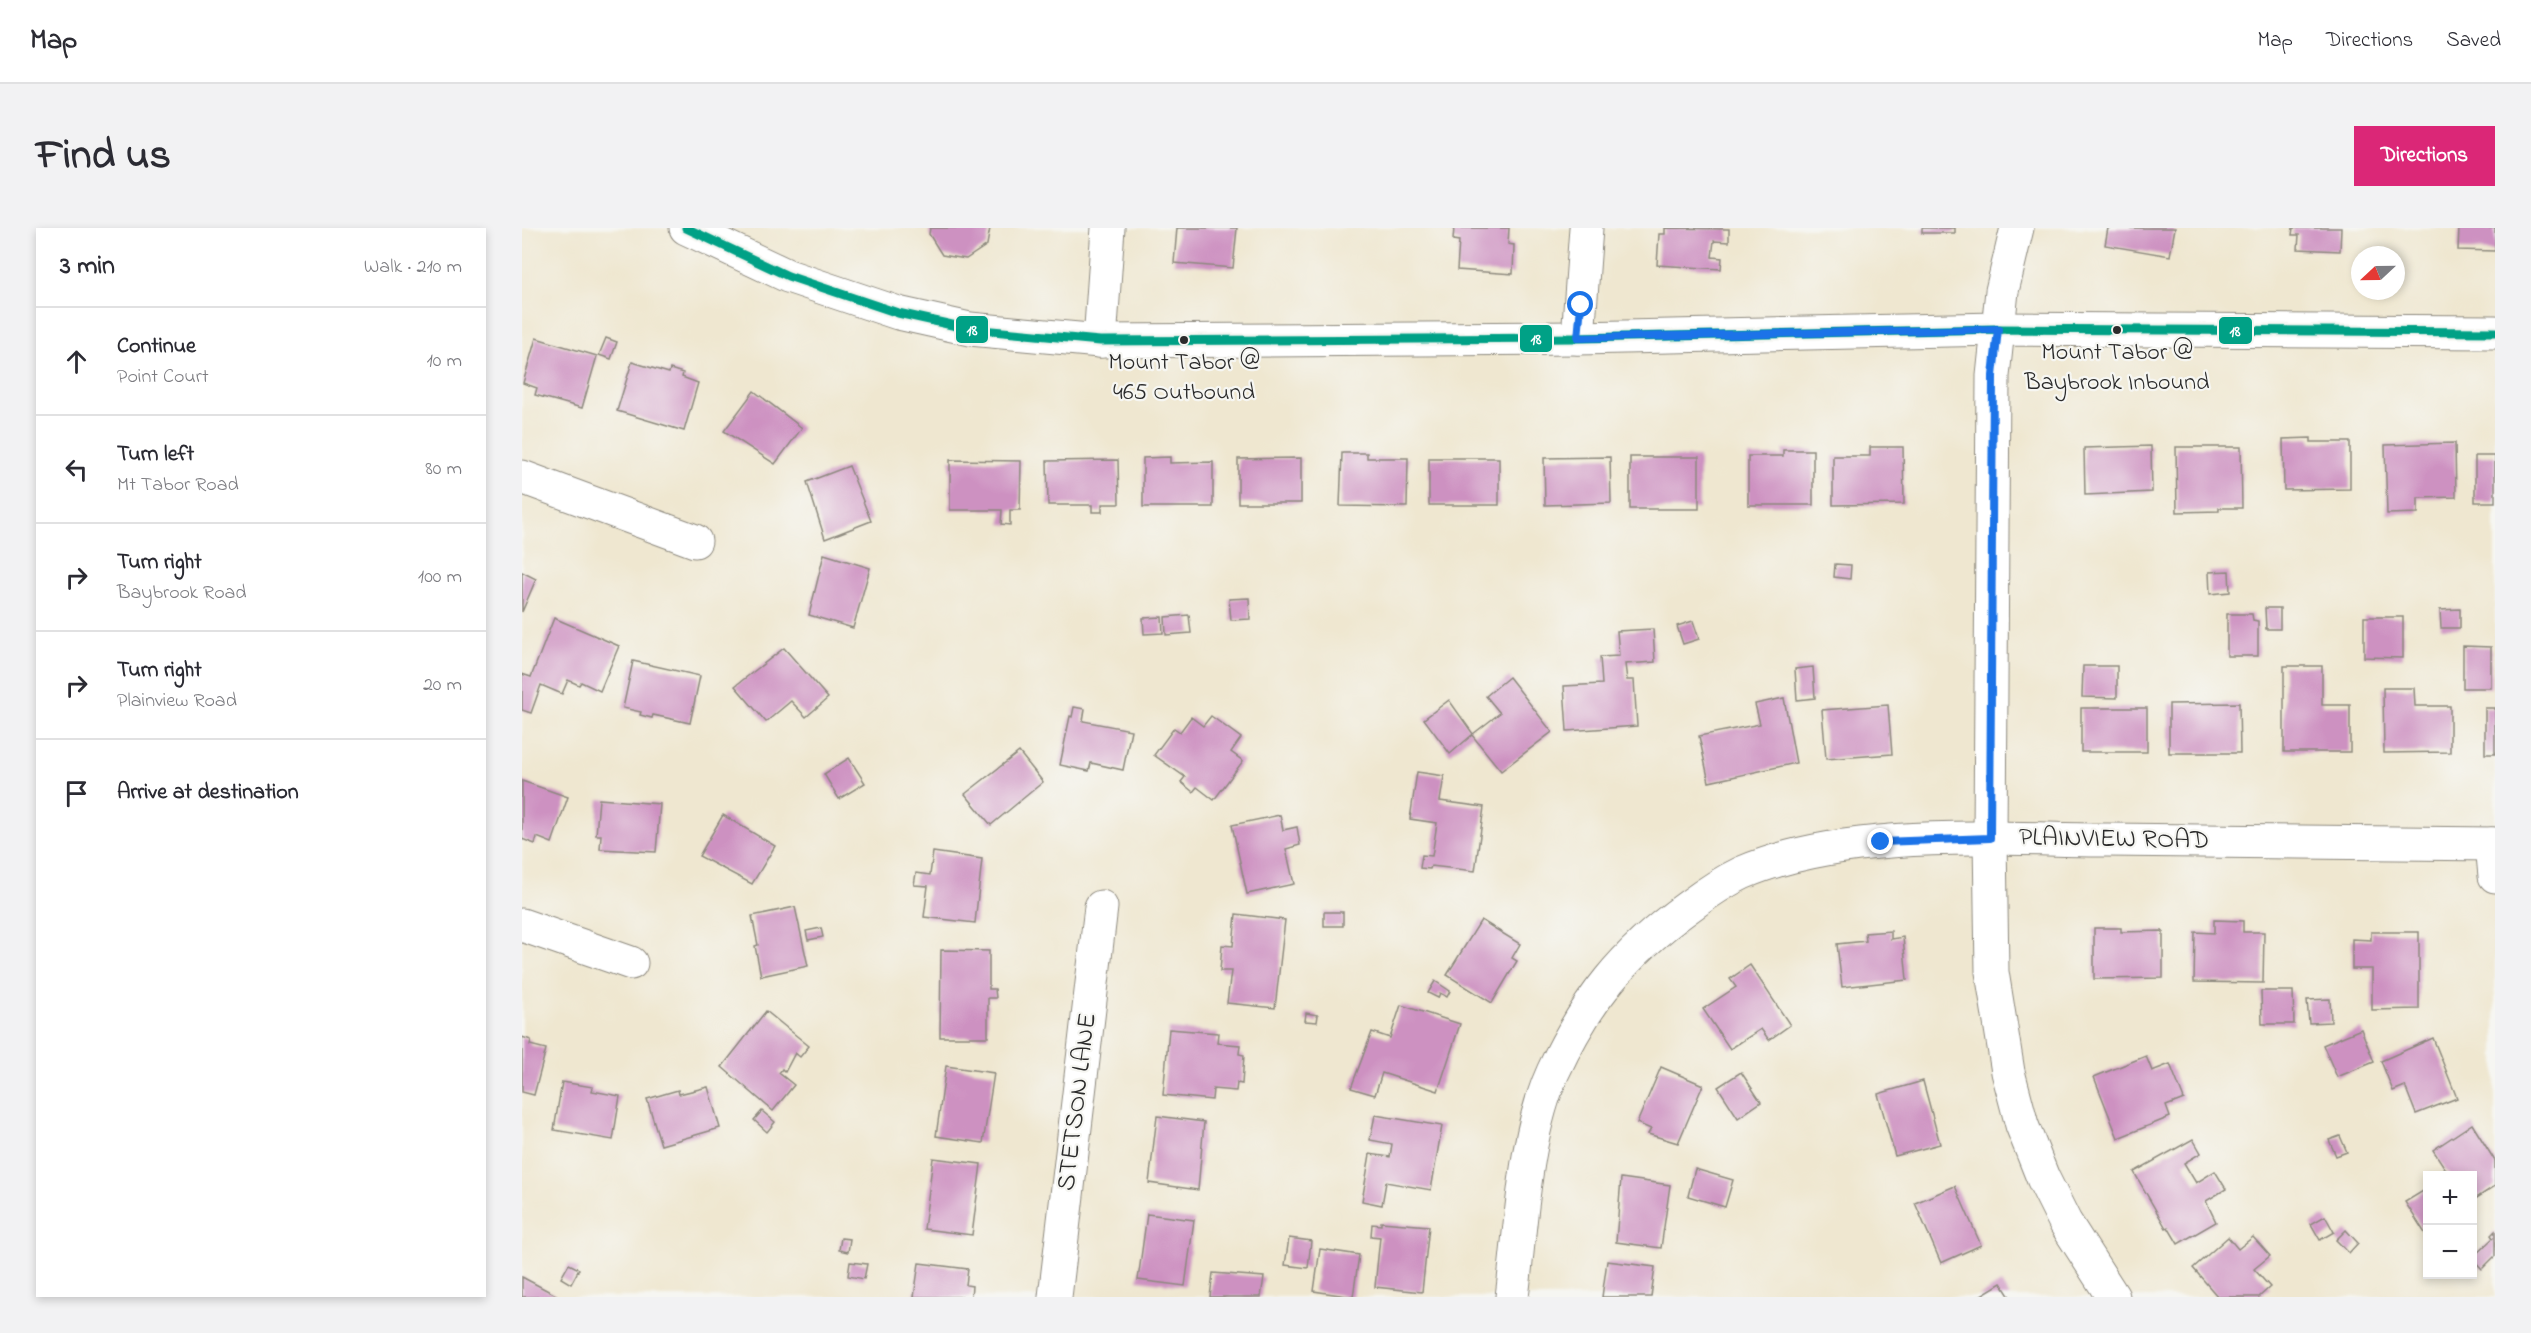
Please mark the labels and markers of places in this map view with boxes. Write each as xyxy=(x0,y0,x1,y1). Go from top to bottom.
marker: Mount Tabor @ Baybrook Inbound xyxy=(2111,324,2123,336)
marker: Mount Tabor @ 465 Outbound xyxy=(1178,334,1190,346)
place label: Mount Tabor @ Baybrook Inbound xyxy=(2024,336,2210,402)
place label: Mount Tabor @ 465 Outbound xyxy=(1108,346,1260,411)

